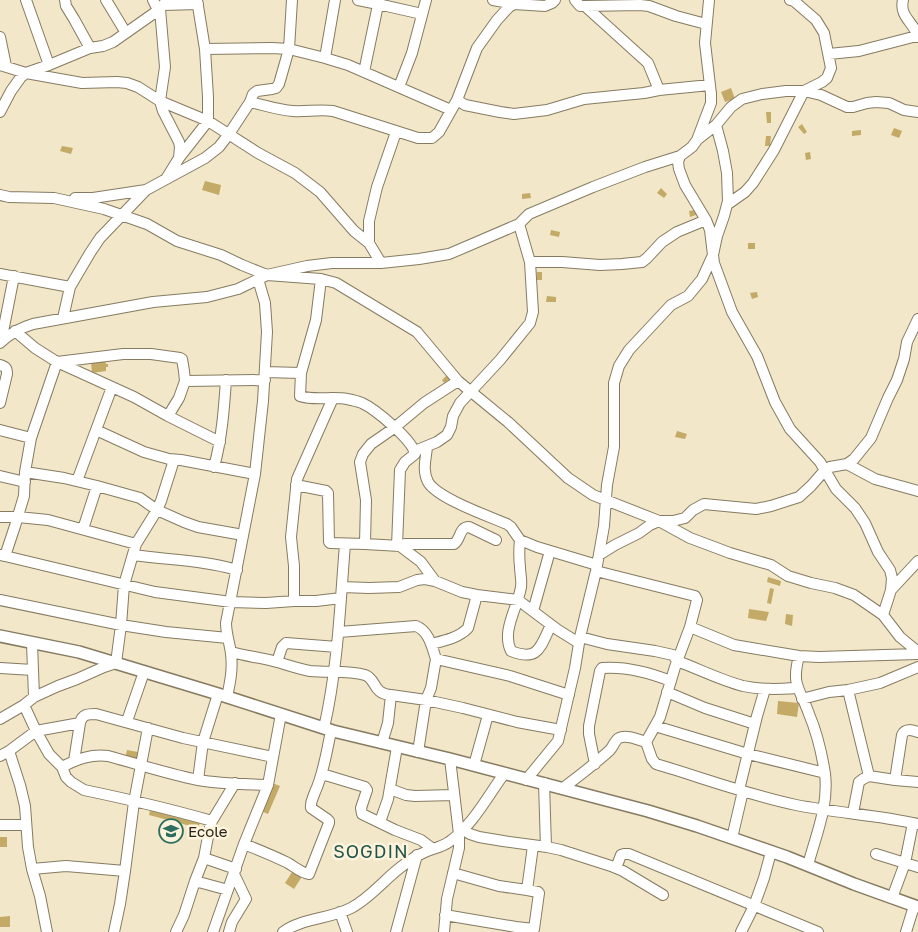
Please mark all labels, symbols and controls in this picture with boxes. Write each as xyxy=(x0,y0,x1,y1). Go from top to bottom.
school or university icon: Ecole xyxy=(158,818,184,844)
place label: Ecole xyxy=(188,822,228,840)
district label: SOGDIN xyxy=(333,840,409,862)

